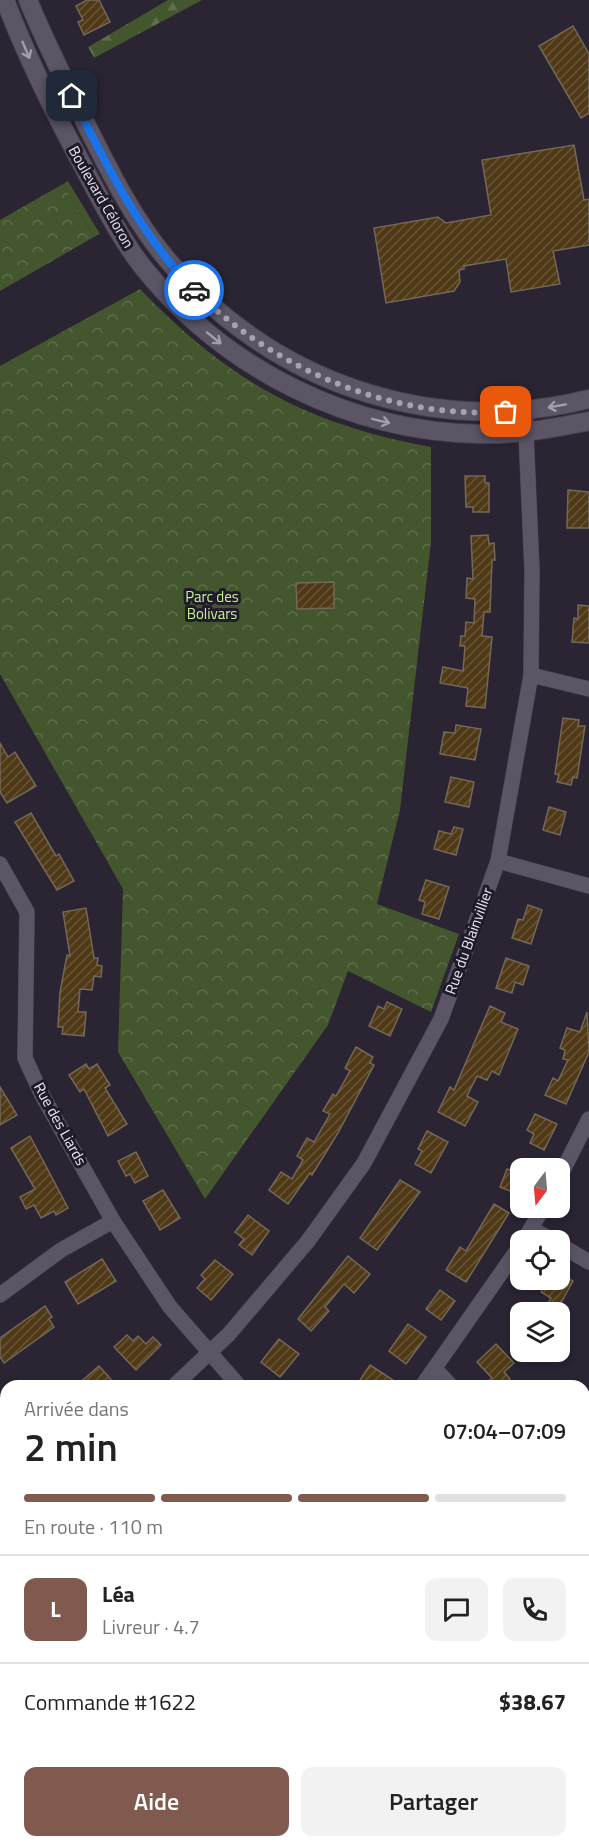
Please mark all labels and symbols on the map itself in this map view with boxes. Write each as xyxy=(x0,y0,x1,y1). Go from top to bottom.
one-way arrow xyxy=(21,40,32,58)
pin xyxy=(46,70,97,121)
street label: Boulevard Céloron xyxy=(63,141,140,252)
courier xyxy=(164,260,224,320)
one-way arrow xyxy=(206,331,222,344)
pin xyxy=(480,386,531,437)
one-way arrow xyxy=(548,401,567,412)
one-way arrow xyxy=(372,415,391,427)
park label: Parc des Bolivars xyxy=(185,585,239,625)
street label: Rue du Blainvillier xyxy=(439,884,499,997)
street label: Rue des Liards xyxy=(28,1078,93,1169)
north arrow xyxy=(510,1158,570,1218)

